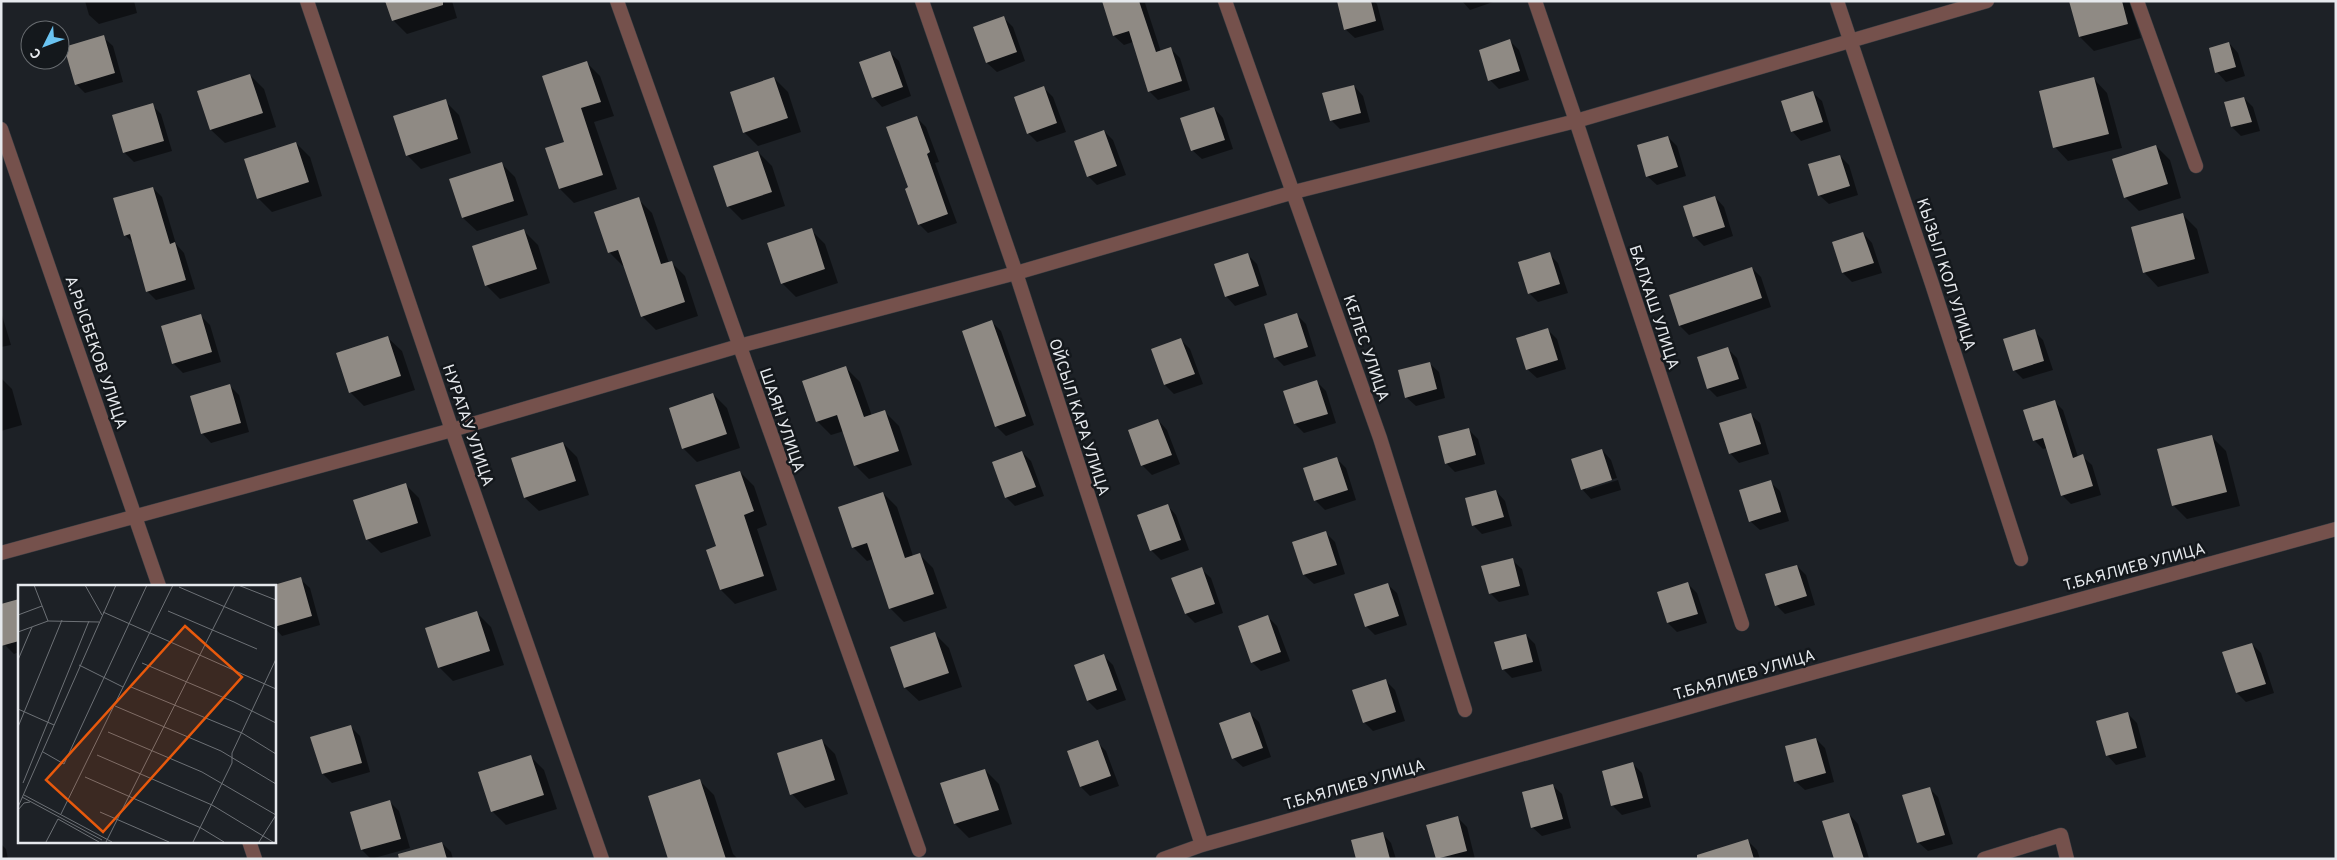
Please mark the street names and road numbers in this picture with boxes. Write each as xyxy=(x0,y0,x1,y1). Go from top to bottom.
street label: КЫЗЫЛ КОЛ УЛИЦА xyxy=(1911,196,1979,354)
street label: БАЛХАШ УЛИЦА xyxy=(1624,243,1683,372)
street label: А.РЫСБЕКОВ УЛИЦА xyxy=(59,273,131,432)
street label: КЕЛЕС УЛИЦА xyxy=(1338,293,1393,405)
street label: ОЙСЫЛ КАРА УЛИЦА xyxy=(1043,336,1115,499)
street label: НУРАТАУ УЛИЦА xyxy=(437,362,497,489)
street label: ШАЯН УЛИЦА xyxy=(754,366,808,476)
street label: Т.БАЯЛИЕВ УЛИЦА xyxy=(2061,539,2208,597)
street label: Т.БАЯЛИЕВ УЛИЦА xyxy=(1672,646,1818,706)
street label: Т.БАЯЛИЕВ УЛИЦА xyxy=(1282,756,1428,816)

